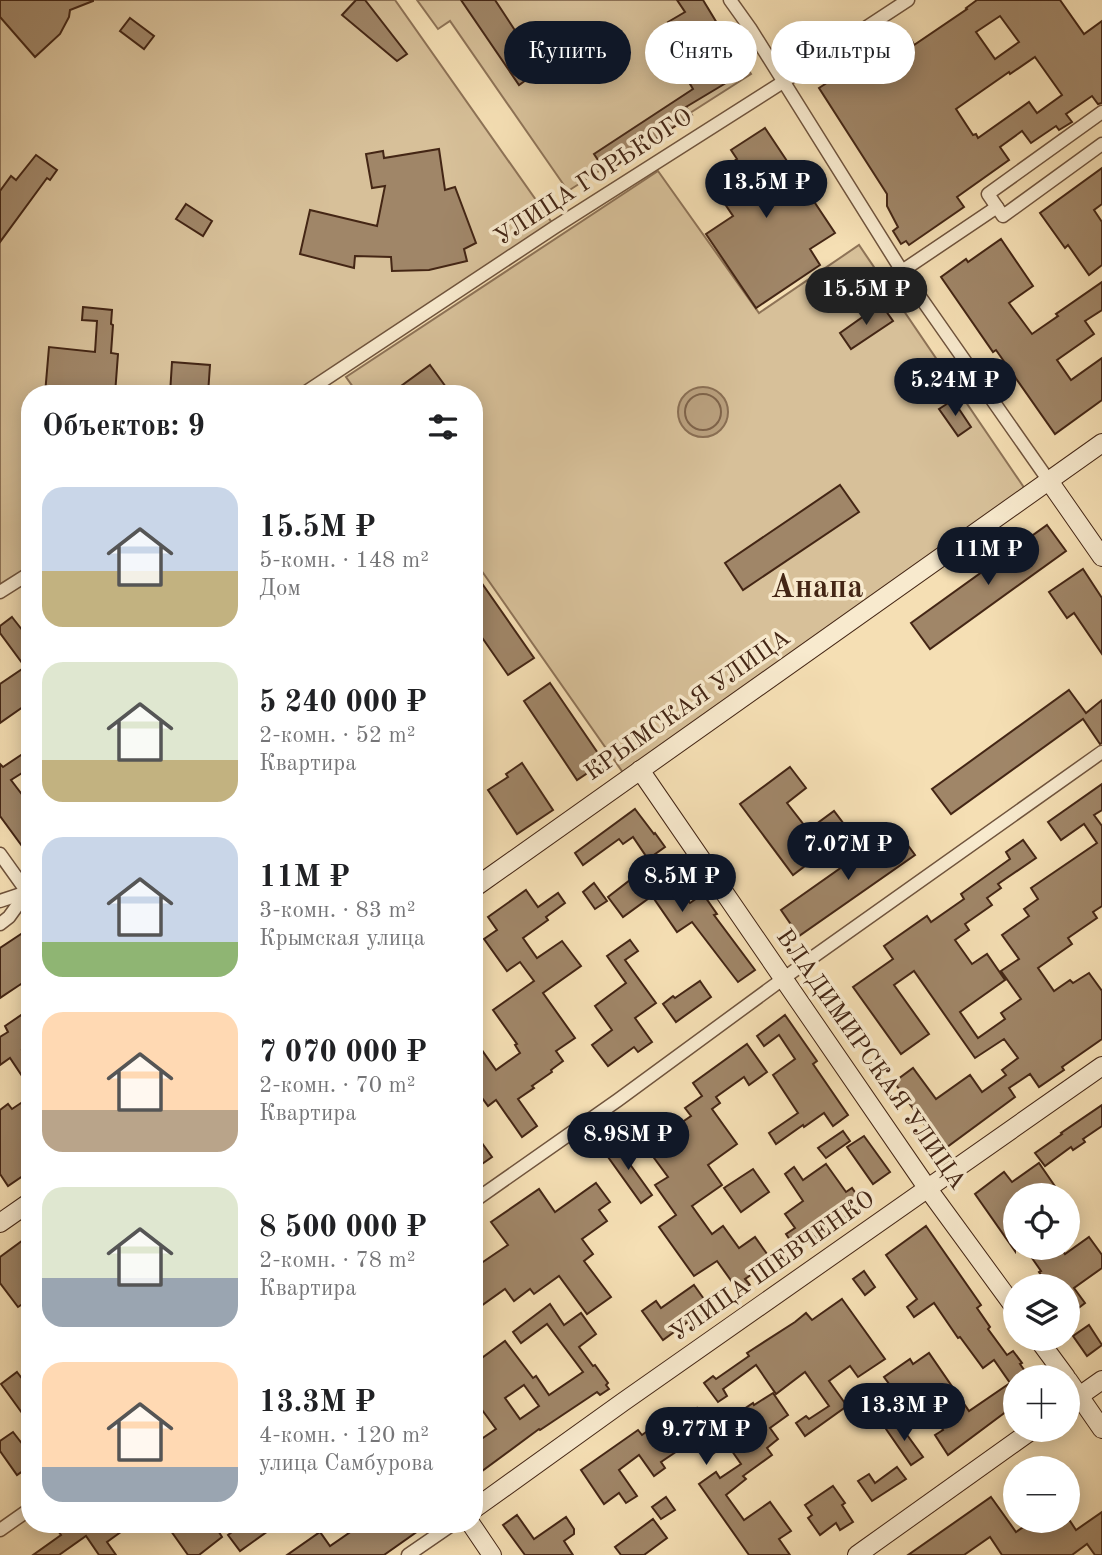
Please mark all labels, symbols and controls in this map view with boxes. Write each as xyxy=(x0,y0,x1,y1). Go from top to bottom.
chip: Купить xyxy=(504,21,631,84)
chip: Снять xyxy=(645,21,757,84)
chip: Фильтры xyxy=(771,21,915,84)
street label: УЛИЦА ГОРЬКОГО xyxy=(491,105,697,251)
pin: 13.5M ₽ xyxy=(701,160,831,220)
text: 13.5M ₽ xyxy=(721,171,811,194)
pin: 15.5M ₽ xyxy=(801,268,931,327)
text: 15.5M ₽ xyxy=(821,278,911,301)
pin: 5.24M ₽ xyxy=(890,358,1020,418)
text: 5.24M ₽ xyxy=(910,369,1000,392)
icon: filters xyxy=(424,408,462,446)
text: Объектов: 9 xyxy=(42,412,205,442)
text: 15.5M ₽ xyxy=(259,513,376,543)
icon: home xyxy=(98,515,182,599)
pin: 11M ₽ xyxy=(939,528,1037,587)
text: 11M ₽ xyxy=(953,538,1023,561)
text: 5-комн. · 148 m² xyxy=(259,549,429,572)
district label: Анапа xyxy=(771,573,863,605)
text: Дом xyxy=(259,577,301,600)
street label: КРЫМСКАЯ УЛИЦА xyxy=(581,626,795,786)
text: 5 240 000 ₽ xyxy=(259,688,427,718)
icon: home xyxy=(98,690,182,774)
text: 2-комн. · 52 m² xyxy=(259,724,416,747)
text: Квартира xyxy=(259,752,357,775)
pin: 7.07M ₽ xyxy=(783,822,913,882)
text: 7.07M ₽ xyxy=(803,833,893,856)
pin: 8.5M ₽ xyxy=(625,855,739,914)
text: 11M ₽ xyxy=(259,863,350,893)
icon: home xyxy=(98,865,182,949)
text: 8.5M ₽ xyxy=(644,865,720,888)
text: 3-комн. · 83 m² xyxy=(259,899,416,922)
street label: ВЛАДИМИРСКАЯ УЛИЦА xyxy=(771,925,969,1195)
text: Крымская улица xyxy=(259,927,425,950)
text: 7 070 000 ₽ xyxy=(259,1038,427,1068)
icon: home xyxy=(98,1040,182,1124)
text: 2-комн. · 70 m² xyxy=(259,1074,416,1097)
text: Квартира xyxy=(259,1102,357,1125)
pin: 8.98M ₽ xyxy=(563,1112,693,1172)
text: 8.98M ₽ xyxy=(583,1123,673,1146)
map controls xyxy=(1003,1183,1080,1533)
button: locate xyxy=(1003,1183,1080,1260)
street label: УЛИЦА ШЕВЧЕНКО xyxy=(666,1187,880,1347)
text: 8 500 000 ₽ xyxy=(259,1213,427,1243)
icon: home xyxy=(98,1215,182,1299)
text: 2-комн. · 78 m² xyxy=(259,1249,416,1272)
button: layers xyxy=(1003,1274,1080,1351)
text: Квартира xyxy=(259,1277,357,1300)
button: + xyxy=(1003,1365,1080,1442)
pin: 13.3M ₽ xyxy=(839,1384,969,1443)
text: 13.3M ₽ xyxy=(259,1388,376,1418)
icon: home xyxy=(98,1390,182,1474)
text: 13.3M ₽ xyxy=(859,1394,949,1417)
pin: 9.77M ₽ xyxy=(641,1408,771,1467)
text: 9.77M ₽ xyxy=(661,1418,751,1441)
text: 4-комн. · 120 m² xyxy=(259,1424,429,1447)
text: улица Самбурова xyxy=(259,1452,434,1475)
button: − xyxy=(1003,1456,1080,1533)

